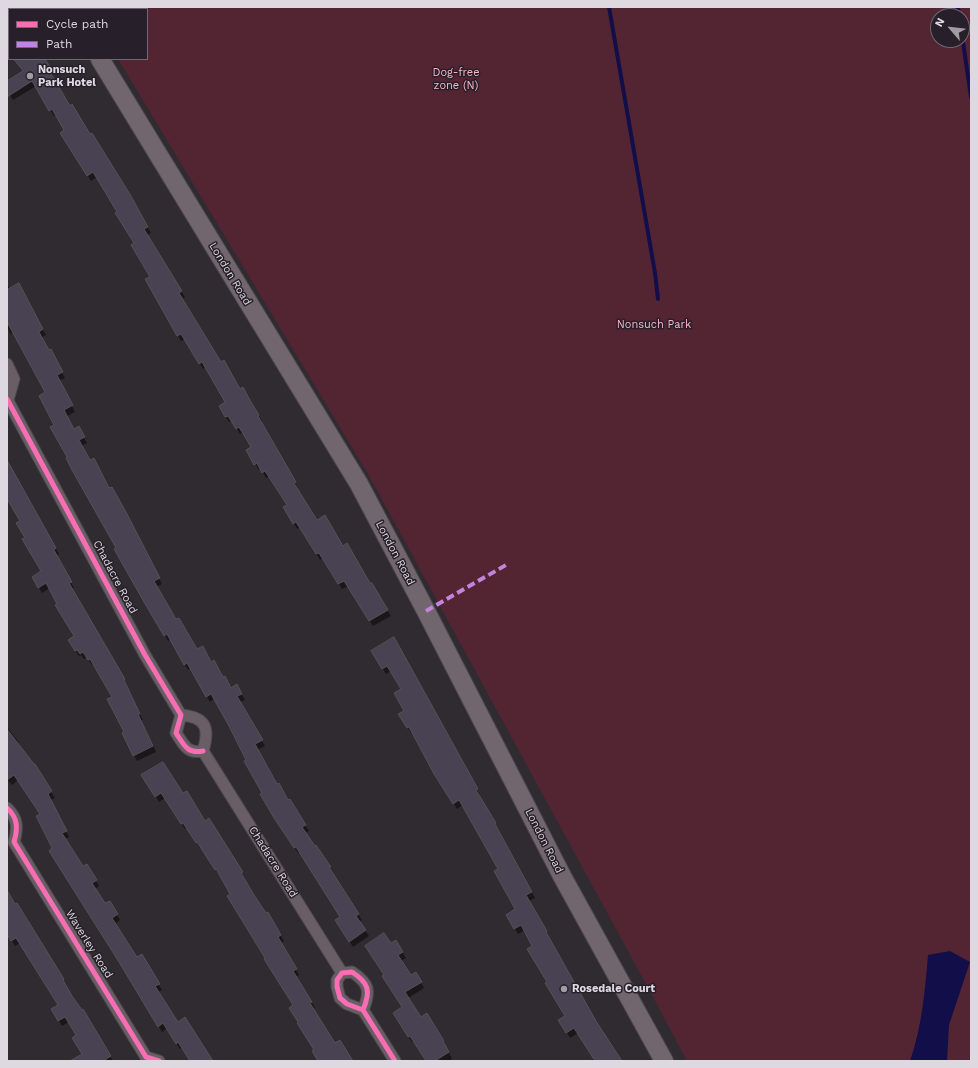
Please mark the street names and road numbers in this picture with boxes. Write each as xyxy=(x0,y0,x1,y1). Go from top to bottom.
street label: London Road xyxy=(206,240,254,308)
street label: London Road xyxy=(373,519,417,587)
street label: Chadacre Road xyxy=(90,538,140,616)
street label: London Road xyxy=(522,806,566,876)
street label: Chadacre Road xyxy=(246,824,300,900)
street label: Waverley Road xyxy=(63,907,115,981)

